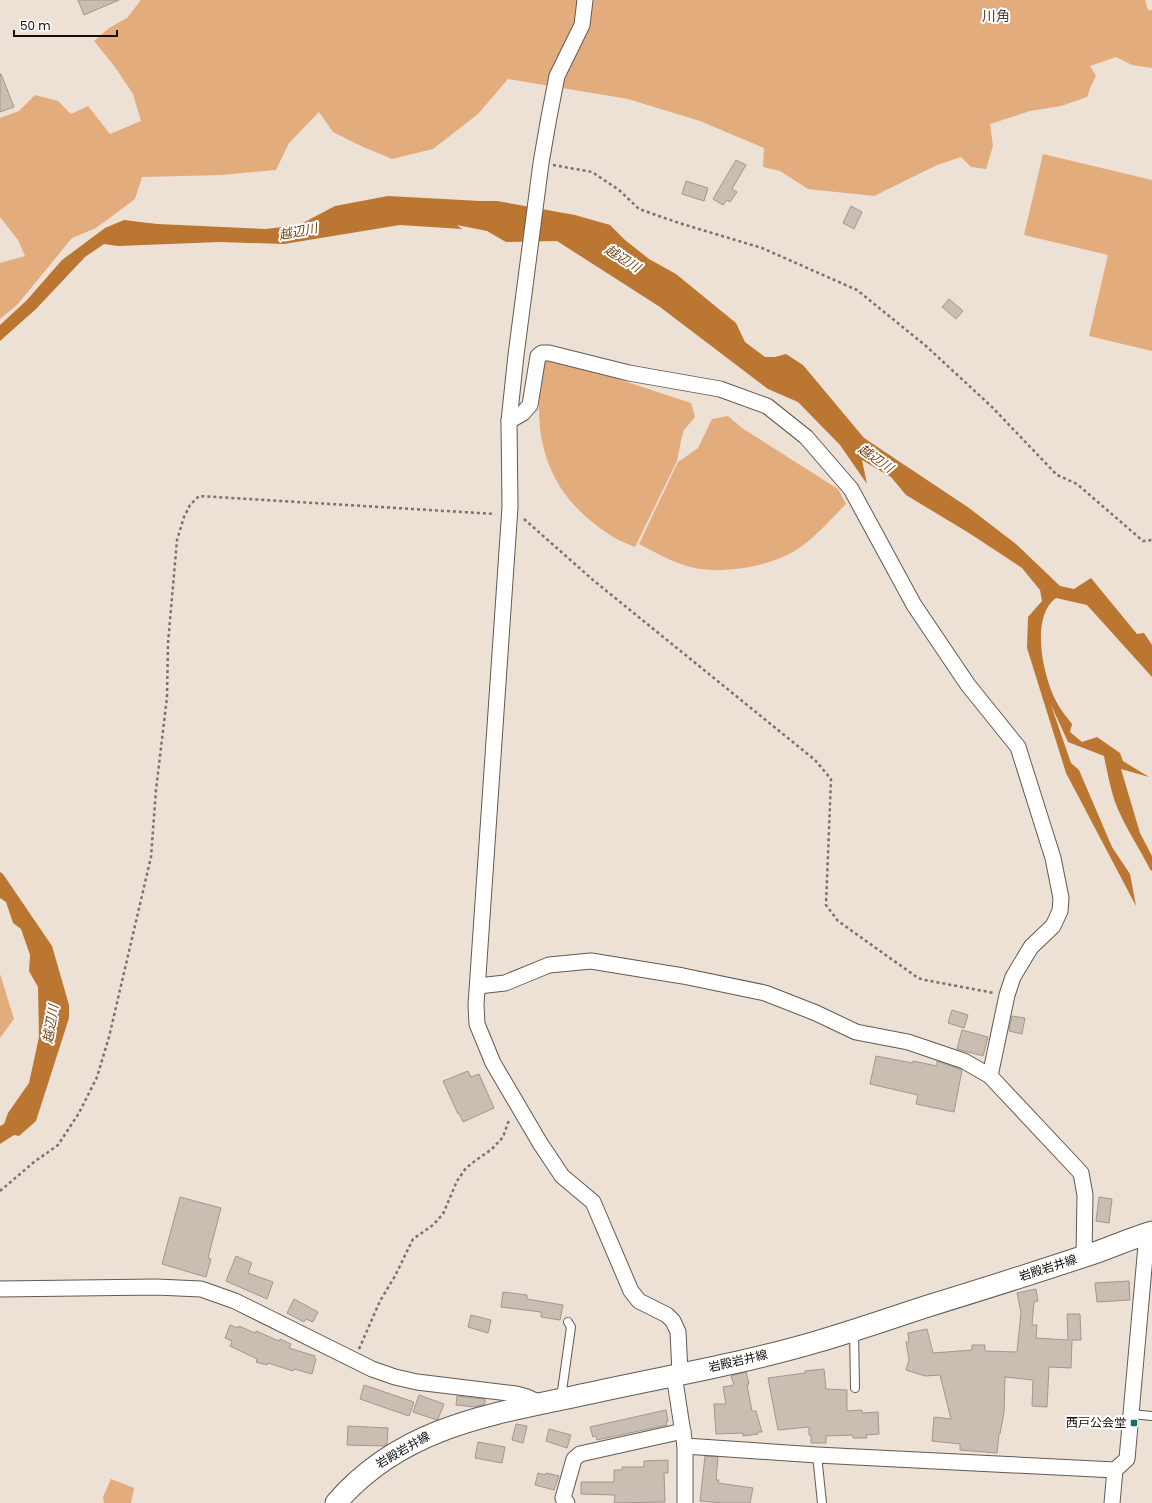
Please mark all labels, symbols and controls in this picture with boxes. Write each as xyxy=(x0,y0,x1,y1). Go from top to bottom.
district label: 川角 xyxy=(982,6,1010,26)
scale bar xyxy=(14,12,117,38)
text: 50 m xyxy=(20,17,51,34)
water label: 越辺川 xyxy=(277,218,321,245)
water label: 越辺川 xyxy=(601,240,646,278)
water label: 越辺川 xyxy=(854,439,899,479)
water label: 越辺川 xyxy=(38,1001,63,1045)
street label: 岩殿岩井線 xyxy=(1017,1250,1079,1285)
street label: 岩殿岩井線 xyxy=(707,1345,769,1376)
place label: 西戸公会堂 xyxy=(1066,1414,1126,1431)
marker: 西戸公会堂 xyxy=(1129,1418,1139,1428)
street label: 岩殿岩井線 xyxy=(373,1427,433,1472)

